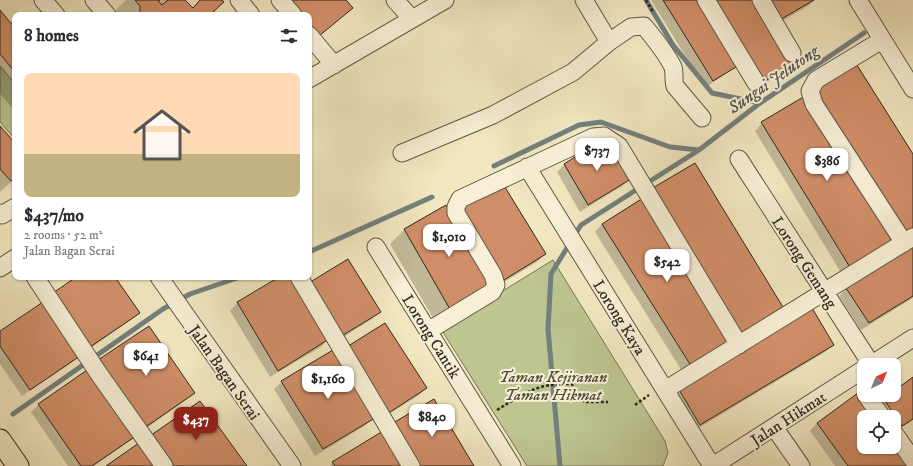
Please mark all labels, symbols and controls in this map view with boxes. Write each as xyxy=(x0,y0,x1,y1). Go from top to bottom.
text: 8 homes xyxy=(24,25,79,47)
icon: filters xyxy=(278,25,300,47)
water label: Sungai Jelutong xyxy=(723,39,825,120)
icon: home xyxy=(126,99,198,171)
pin: $737 xyxy=(573,138,621,172)
text: $737 xyxy=(584,143,610,159)
pin: $386 xyxy=(803,148,851,182)
text: $386 xyxy=(814,153,840,169)
text: $437/mo xyxy=(24,205,84,227)
street label: Lorong Gemang xyxy=(767,213,841,312)
pin: $1,010 xyxy=(416,224,482,258)
text: 2 rooms · 52 m² xyxy=(24,227,103,243)
text: $1,010 xyxy=(432,229,466,245)
text: Jalan Bagan Serai xyxy=(24,243,115,259)
pin: $542 xyxy=(643,249,691,283)
text: $542 xyxy=(654,254,680,270)
street label: Lorong Kaya xyxy=(588,276,650,359)
street label: Lorong Cantik xyxy=(397,291,465,382)
street label: Jalan Bagan Serai xyxy=(183,320,264,424)
pin: $641 xyxy=(122,343,170,377)
text: $641 xyxy=(133,348,159,364)
north arrow xyxy=(857,358,901,402)
map controls xyxy=(857,358,901,454)
pin: $1,160 xyxy=(295,366,361,400)
park label: Taman Kejiranan Taman Hikmat xyxy=(499,367,607,405)
text: $1,160 xyxy=(311,371,345,387)
street label: Jalan Hikmat xyxy=(745,387,830,452)
pin: $840 xyxy=(408,404,456,438)
pin: $437 xyxy=(172,407,220,441)
text: $840 xyxy=(418,409,446,425)
button: locate xyxy=(857,410,901,454)
text: $437 xyxy=(183,412,209,428)

